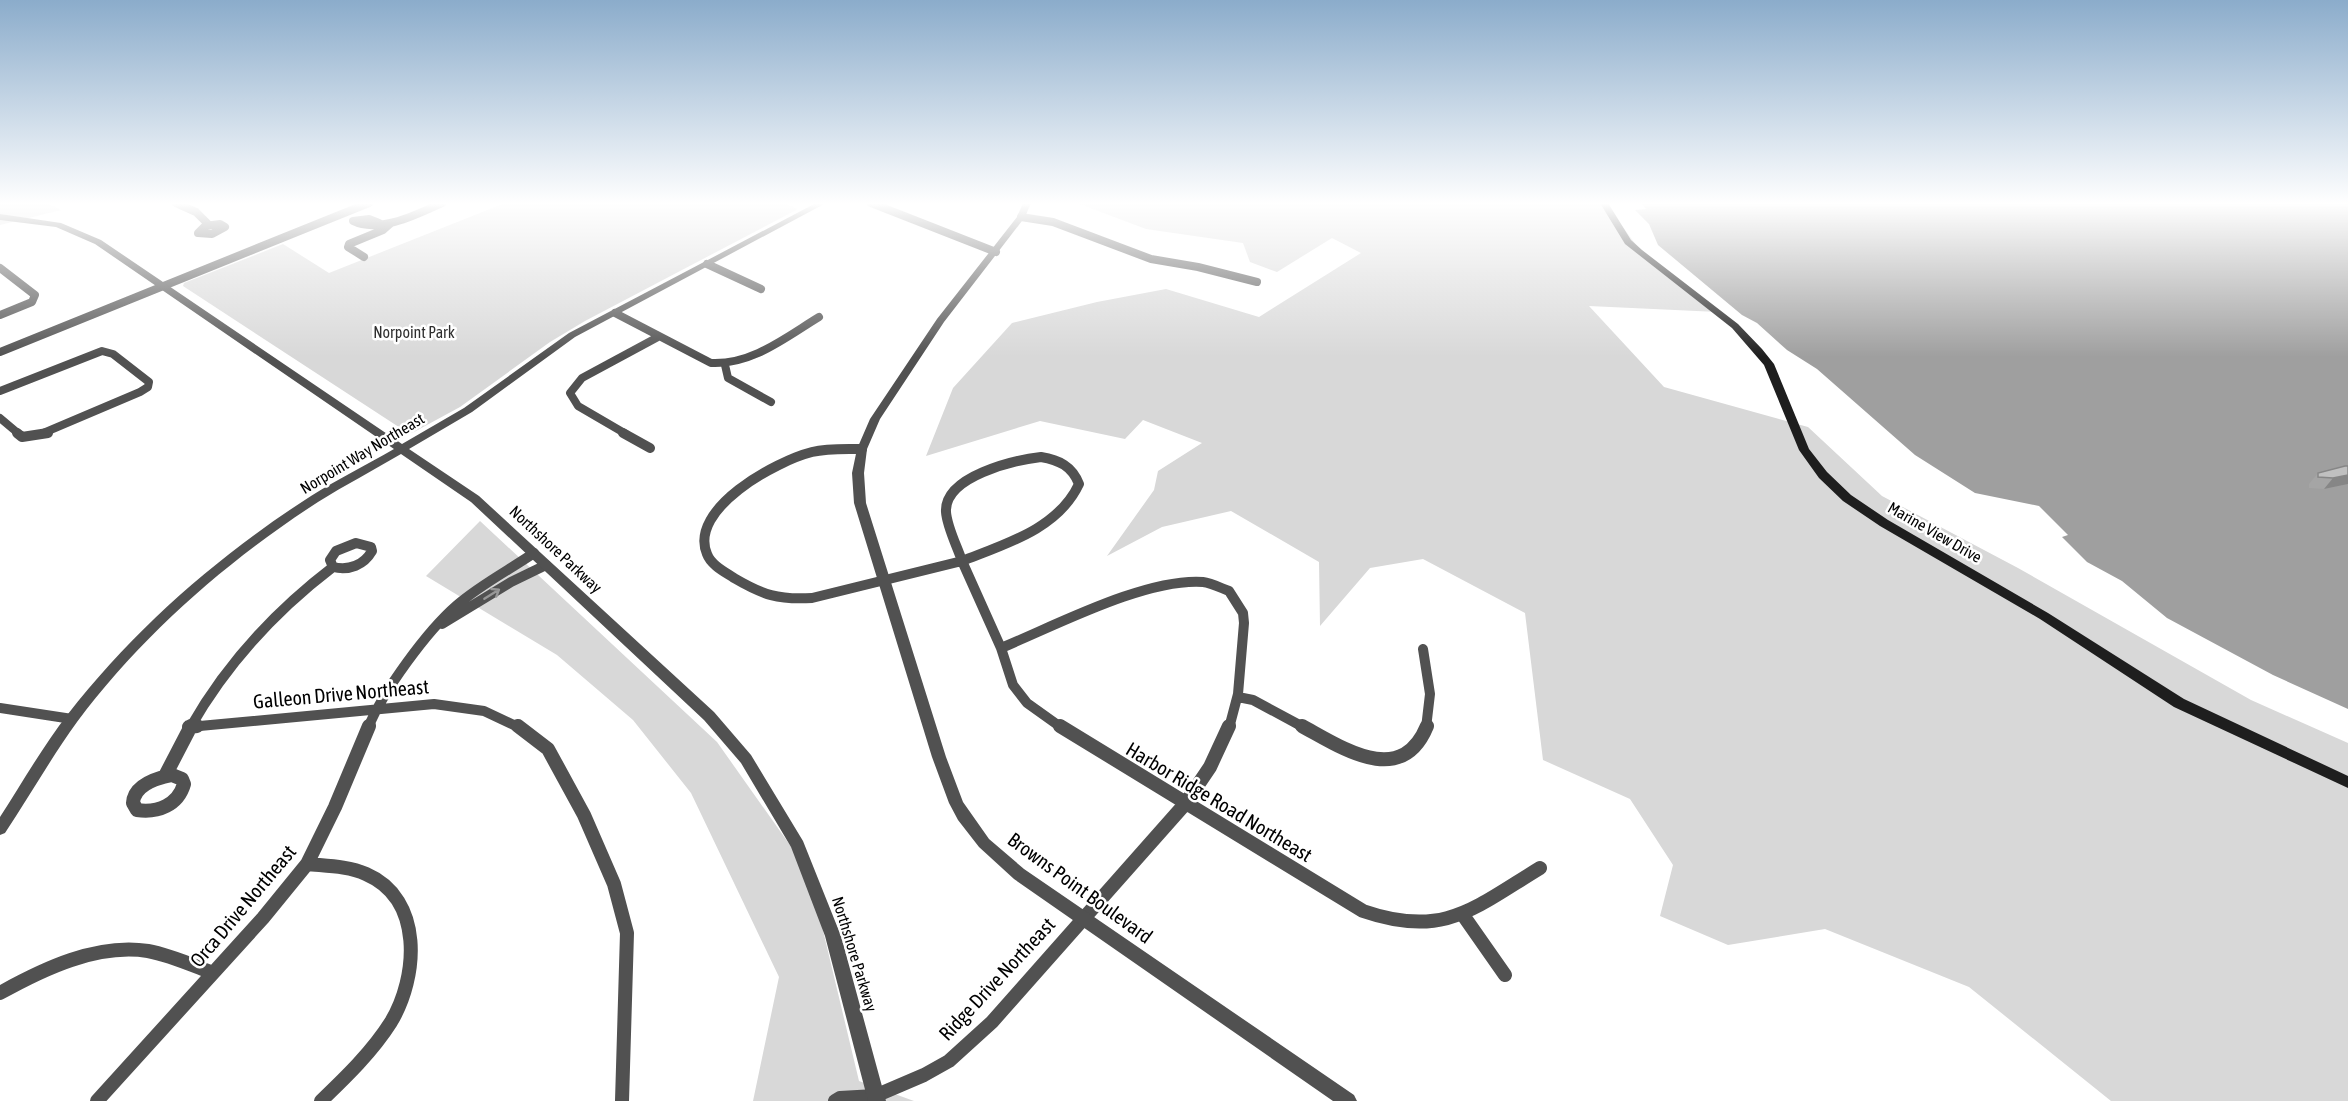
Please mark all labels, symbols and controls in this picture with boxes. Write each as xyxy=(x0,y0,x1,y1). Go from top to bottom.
park label: Norpoint Park xyxy=(373,323,455,342)
street label: Norpoint Way Northeast xyxy=(297,409,428,498)
street label: Marine View Drive xyxy=(1885,498,1985,566)
street label: Northshore Parkway xyxy=(506,502,606,597)
one-way arrow xyxy=(483,587,500,599)
street label: Galleon Drive Northeast xyxy=(252,674,430,713)
street label: Harbor Ridge Road Northeast xyxy=(1122,737,1317,866)
street label: Browns Point Boulevard xyxy=(1004,827,1157,948)
street label: Orca Drive Northeast xyxy=(185,840,300,971)
street label: Northshore Parkway xyxy=(828,894,881,1014)
street label: Ridge Drive Northeast xyxy=(934,912,1059,1045)

